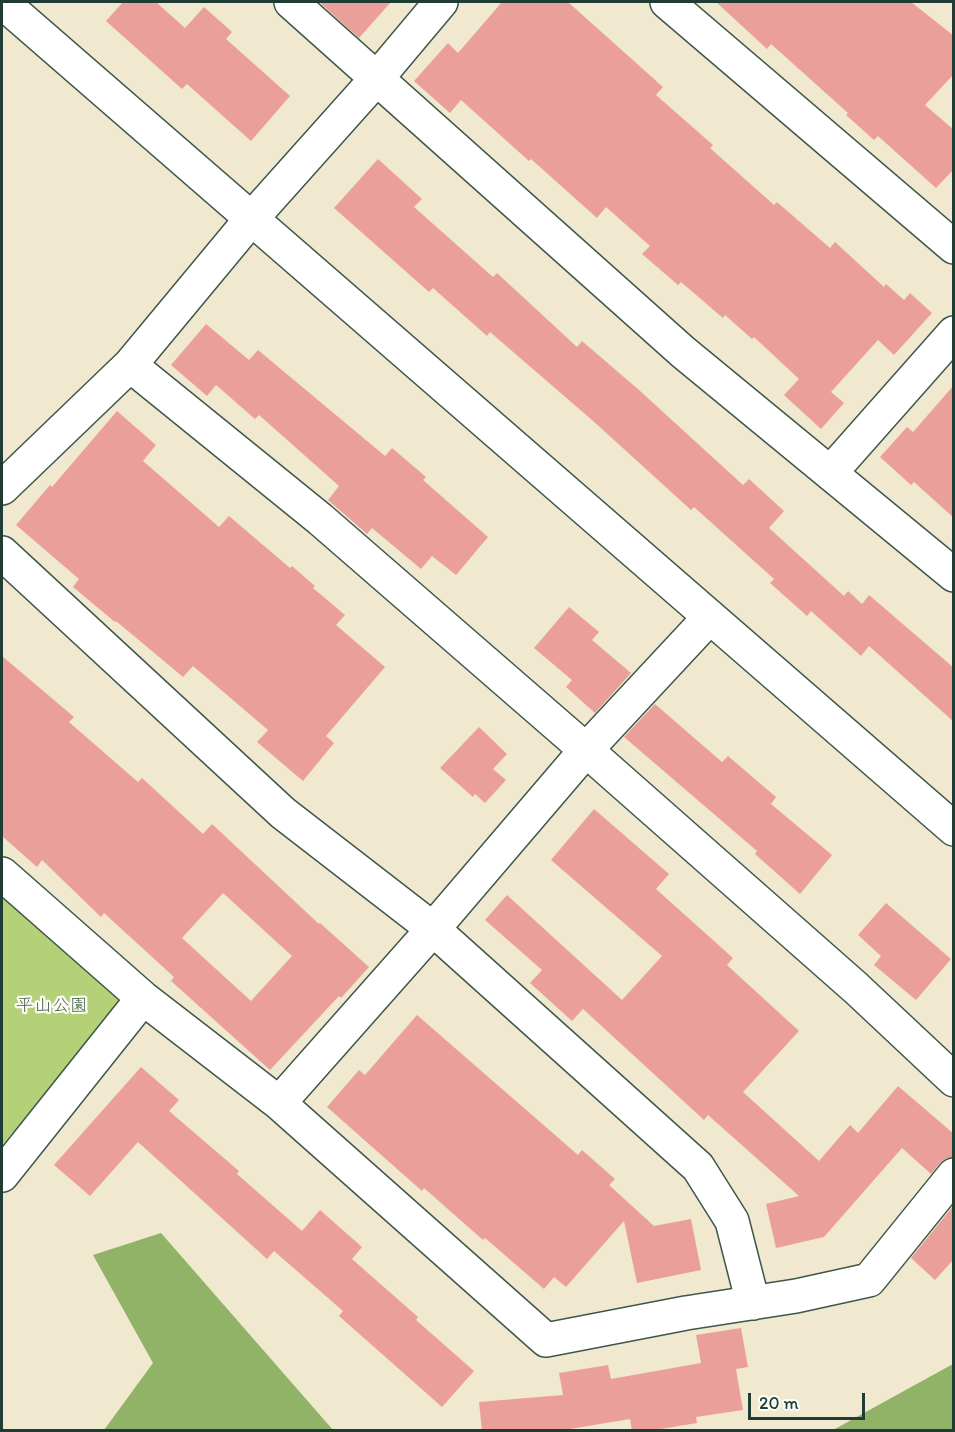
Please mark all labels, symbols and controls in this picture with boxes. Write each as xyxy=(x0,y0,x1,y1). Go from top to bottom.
park label: 平山公園 xyxy=(16,995,88,1017)
scale bar xyxy=(751,1381,868,1419)
text: 20 m xyxy=(759,1392,799,1414)

